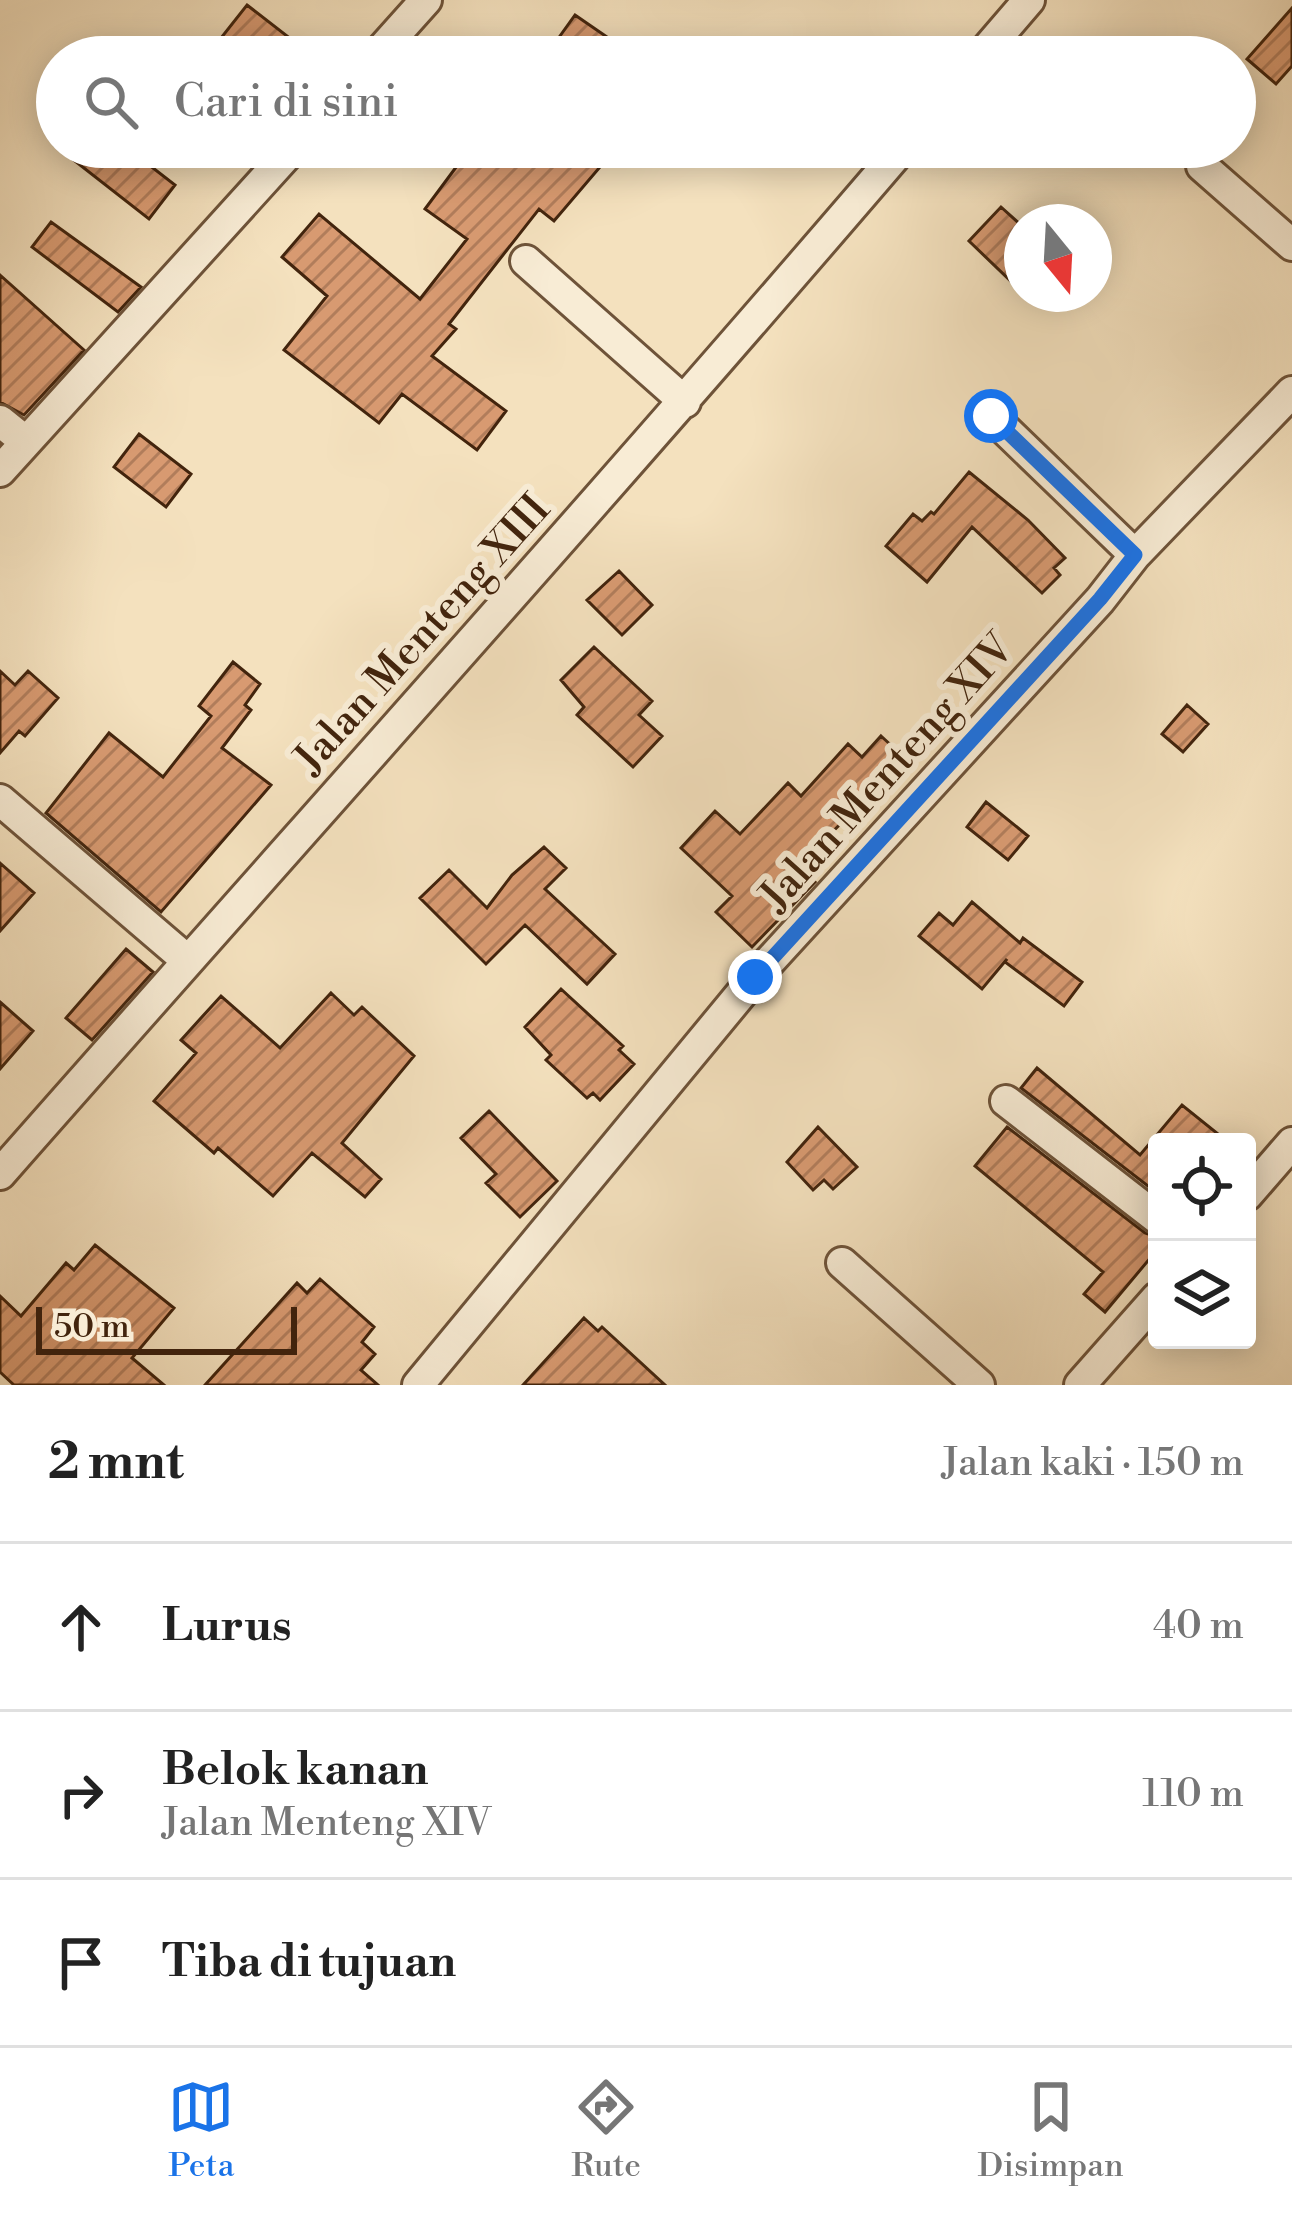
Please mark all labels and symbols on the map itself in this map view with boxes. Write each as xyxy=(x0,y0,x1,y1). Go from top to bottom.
north arrow xyxy=(1004,204,1112,312)
route start xyxy=(964,389,1018,443)
street label: Jalan Menteng XIII xyxy=(282,484,563,787)
street label: Jalan Menteng XIV xyxy=(748,622,1028,925)
route end xyxy=(728,950,782,1004)
scale bar xyxy=(36,1301,297,1354)

